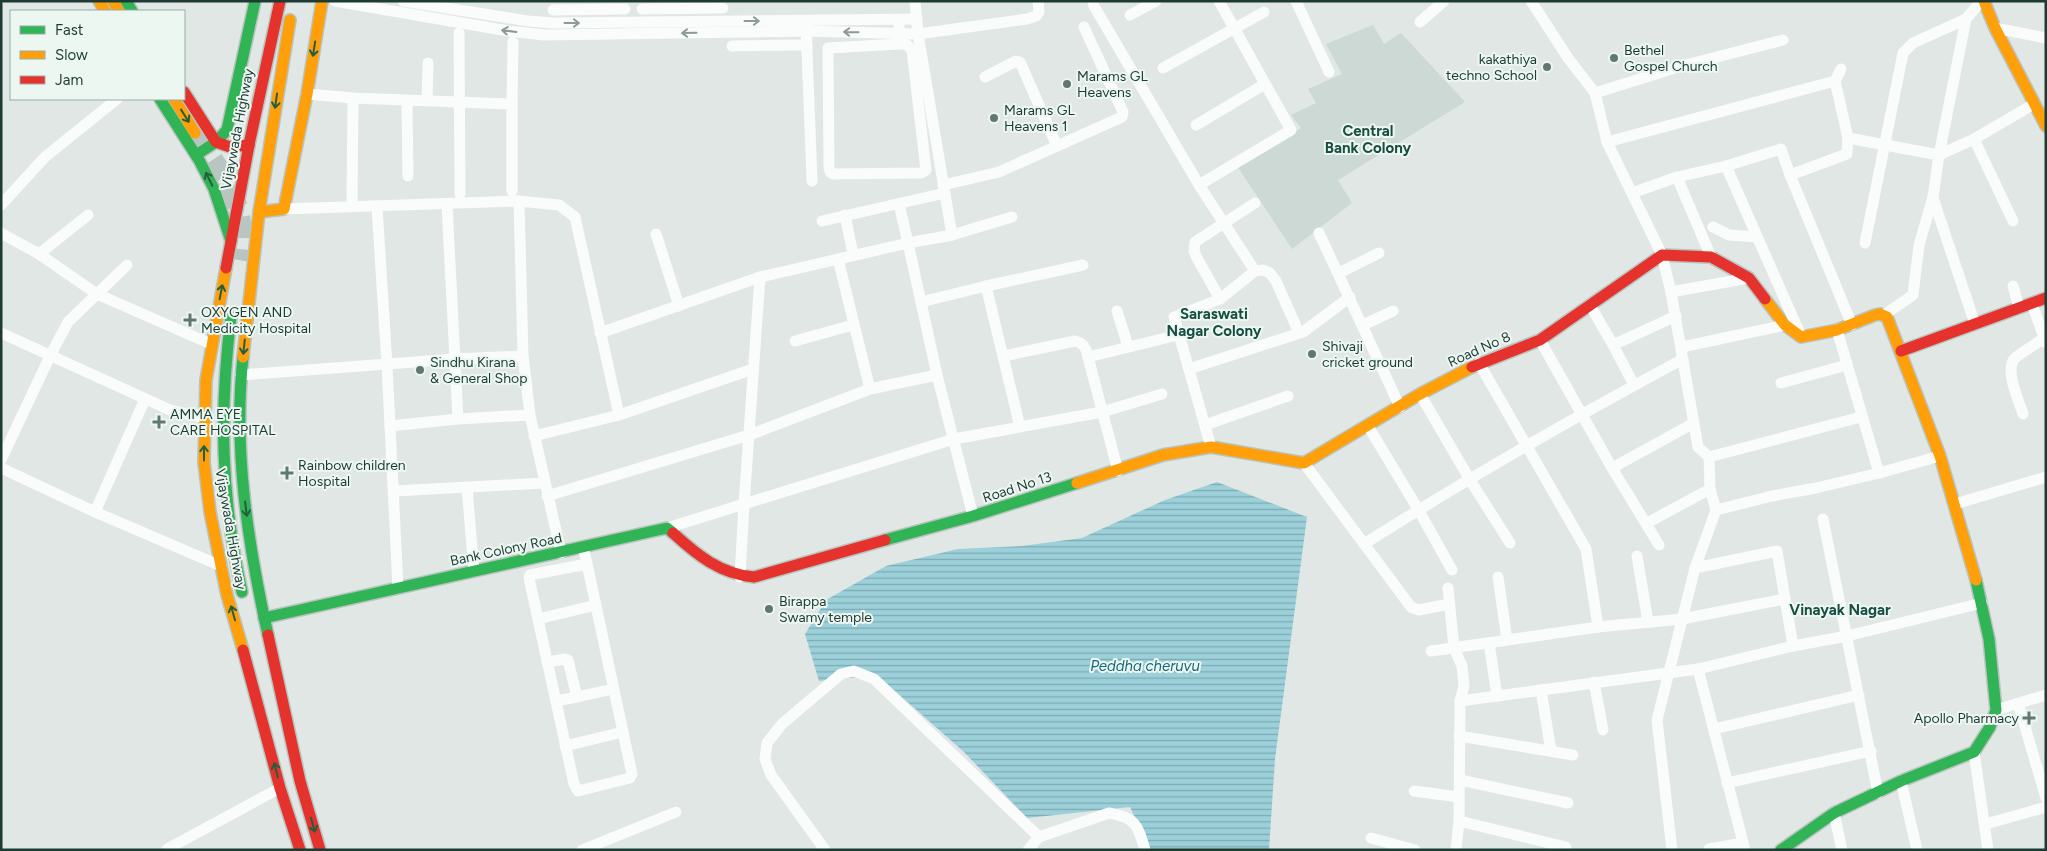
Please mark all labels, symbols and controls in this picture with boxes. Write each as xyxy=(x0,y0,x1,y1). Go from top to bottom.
legend xyxy=(10,10,185,100)
one-way arrow xyxy=(744,16,760,26)
one-way arrow xyxy=(564,18,580,28)
text: Fast xyxy=(55,21,84,39)
one-way arrow xyxy=(501,26,517,36)
one-way arrow xyxy=(844,27,860,37)
one-way arrow xyxy=(681,28,698,38)
one-way arrow xyxy=(309,41,319,57)
place label: Bethel Gospel Church xyxy=(1624,42,1718,75)
text: Slow xyxy=(55,46,88,64)
place label: kakathiya techno School xyxy=(1446,51,1537,84)
marker: Bethel Gospel Church xyxy=(1608,52,1620,64)
marker: kakathiya techno School xyxy=(1541,61,1553,73)
street label: Vijaywada Highway xyxy=(217,67,258,191)
place label: Marams GL Heavens xyxy=(1077,68,1148,101)
text: Jam xyxy=(55,71,83,89)
marker: Marams GL Heavens xyxy=(1061,78,1073,90)
one-way arrow xyxy=(270,93,280,109)
place label: Marams GL Heavens 1 xyxy=(1004,102,1075,135)
one-way arrow xyxy=(180,108,190,122)
marker: Marams GL Heavens 1 xyxy=(988,112,1000,124)
district label: Central Bank Colony xyxy=(1325,122,1412,157)
one-way arrow xyxy=(204,172,213,187)
one-way arrow xyxy=(217,284,227,300)
place label: OXYGEN AND Medicity Hospital xyxy=(201,304,311,337)
district label: Saraswati Nagar Colony xyxy=(1167,305,1262,340)
marker: OXYGEN AND Medicity Hospital xyxy=(183,313,197,327)
street label: Road No 8 xyxy=(1445,328,1513,371)
place label: Shivaji cricket ground xyxy=(1322,338,1413,371)
one-way arrow xyxy=(239,339,249,355)
marker: Shivaji cricket ground xyxy=(1306,348,1318,360)
place label: Sindhu Kirana & General Shop xyxy=(430,354,527,387)
marker: Sindhu Kirana & General Shop xyxy=(414,364,426,376)
place label: AMMA EYE CARE HOSPITAL xyxy=(170,406,276,439)
marker: AMMA EYE CARE HOSPITAL xyxy=(152,415,166,429)
one-way arrow xyxy=(200,445,209,461)
place label: Rainbow children Hospital xyxy=(298,457,406,490)
marker: Rainbow children Hospital xyxy=(280,466,294,480)
street label: Vijaywada Highway xyxy=(211,467,250,592)
street label: Road No 13 xyxy=(981,468,1054,507)
one-way arrow xyxy=(241,501,251,517)
street label: Bank Colony Road xyxy=(449,529,564,570)
place label: Birappa Swamy temple xyxy=(779,593,872,626)
district label: Vinayak Nagar xyxy=(1789,601,1891,619)
marker: Birappa Swamy temple xyxy=(763,603,775,615)
one-way arrow xyxy=(227,605,237,621)
water label: Peddha cheruvu xyxy=(1090,657,1200,675)
place label: Apollo Pharmacy xyxy=(1914,710,2020,727)
marker: Apollo Pharmacy xyxy=(2023,712,2035,724)
one-way arrow xyxy=(271,762,280,778)
one-way arrow xyxy=(308,817,318,833)

